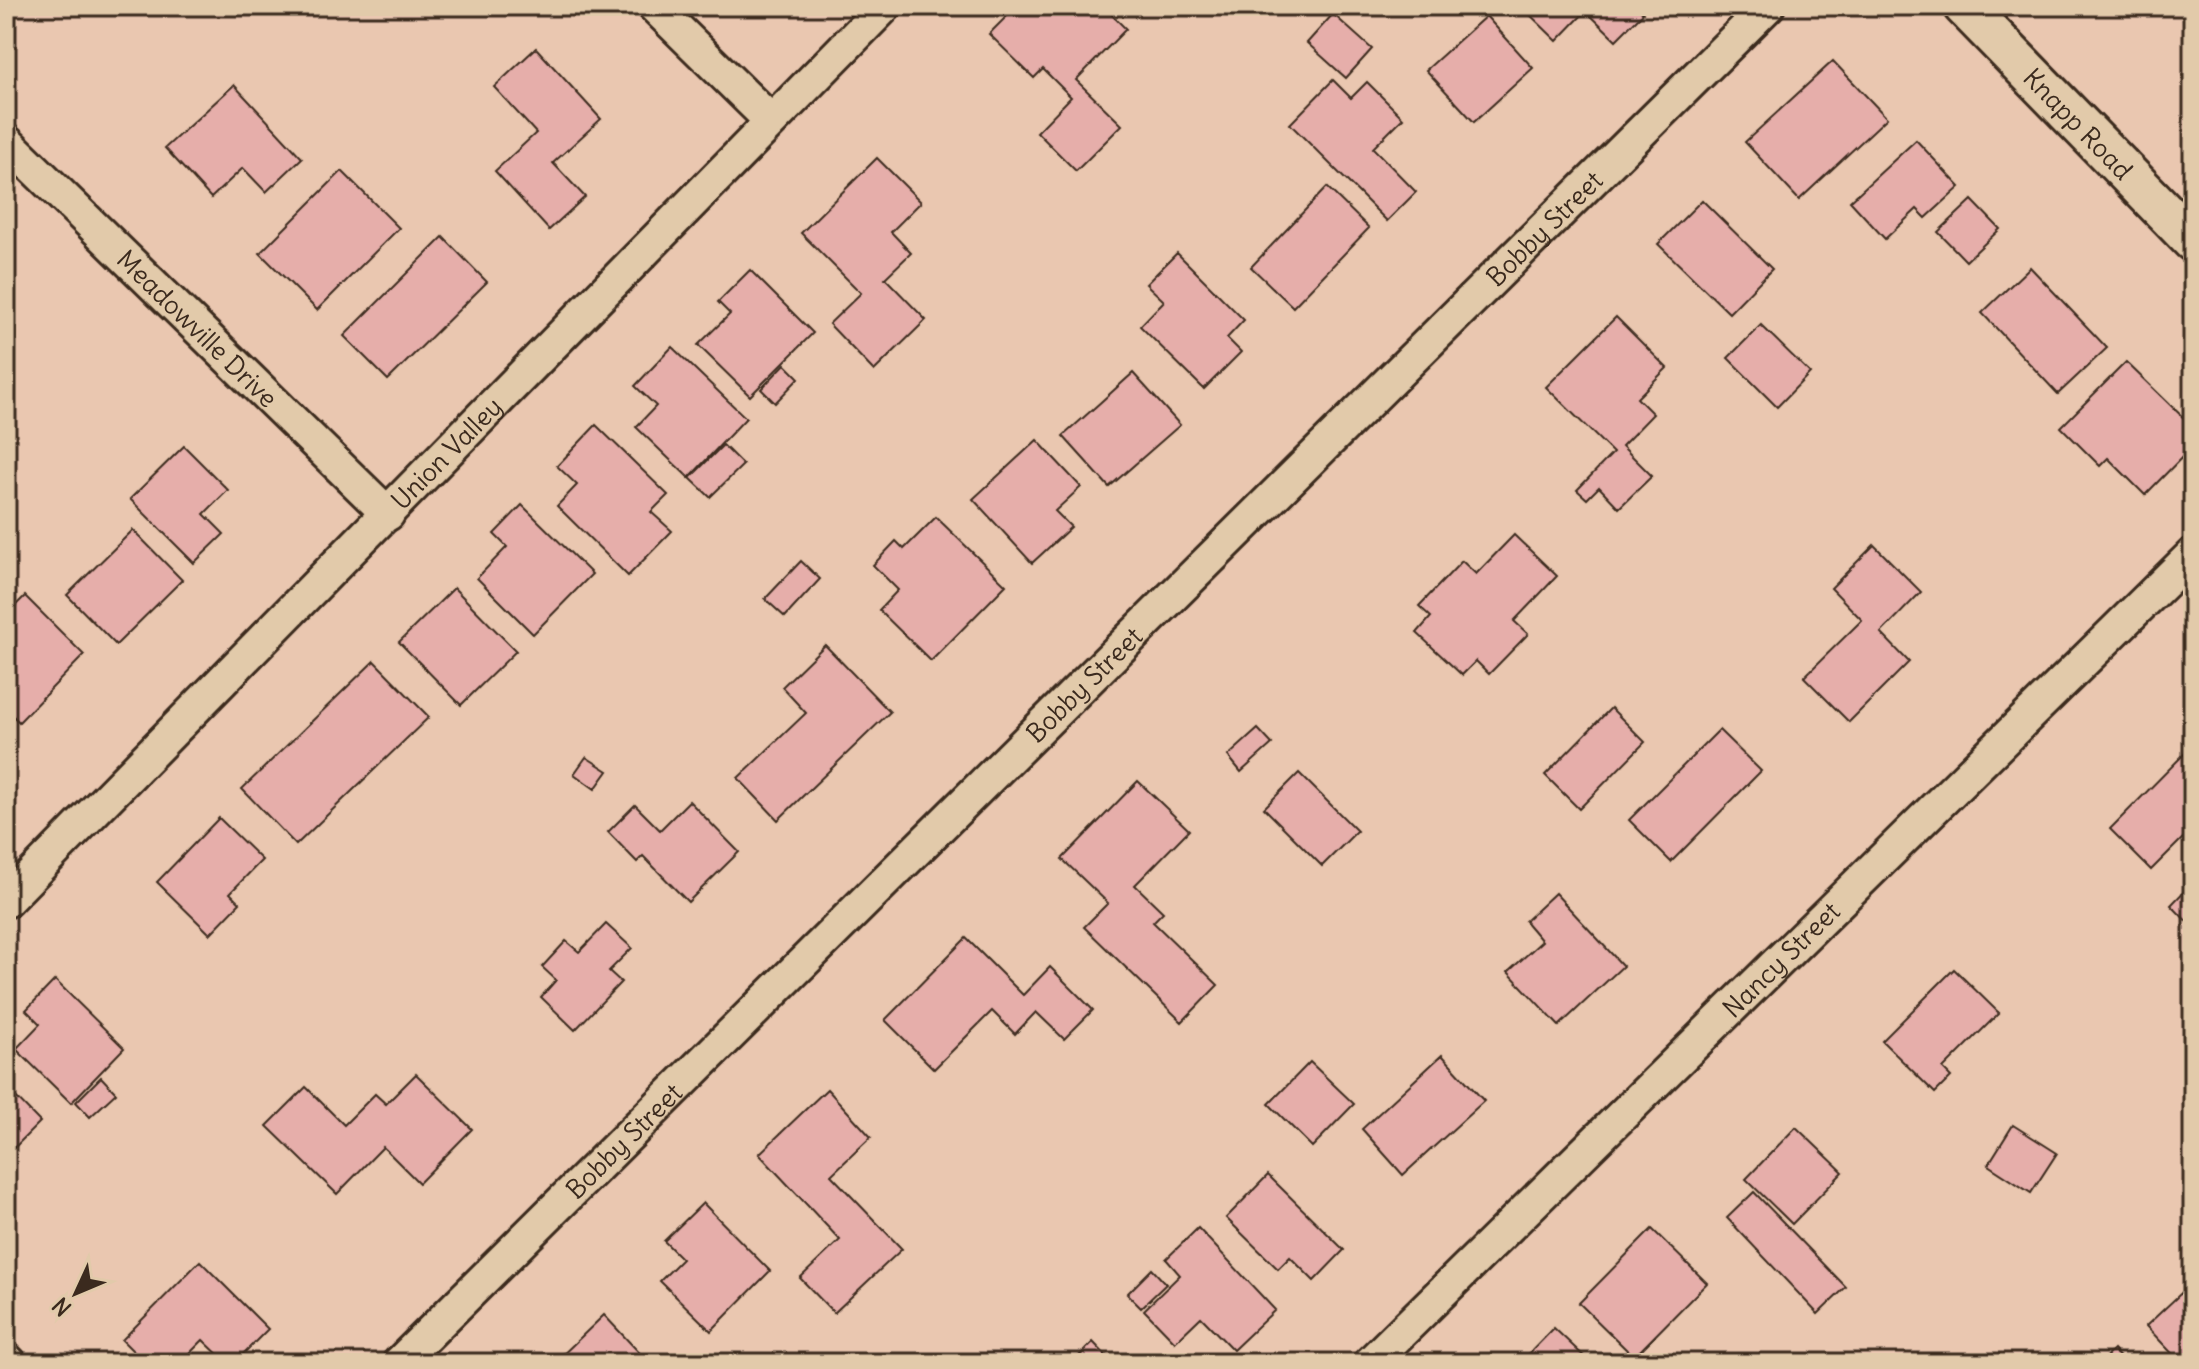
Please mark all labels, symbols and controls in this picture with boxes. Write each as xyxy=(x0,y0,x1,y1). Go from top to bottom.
street label: Knapp Road xyxy=(2017,61,2140,186)
street label: Bobby Street xyxy=(1479,163,1609,293)
street label: Meadowville Drive xyxy=(110,242,285,414)
street label: Union Valley xyxy=(384,390,509,516)
street label: Bobby Street xyxy=(1018,619,1149,749)
street label: Nancy Street xyxy=(1715,894,1846,1024)
street label: Bobby Street xyxy=(558,1076,689,1205)
north arrow xyxy=(36,1253,116,1333)
text: N xyxy=(46,1292,77,1322)

